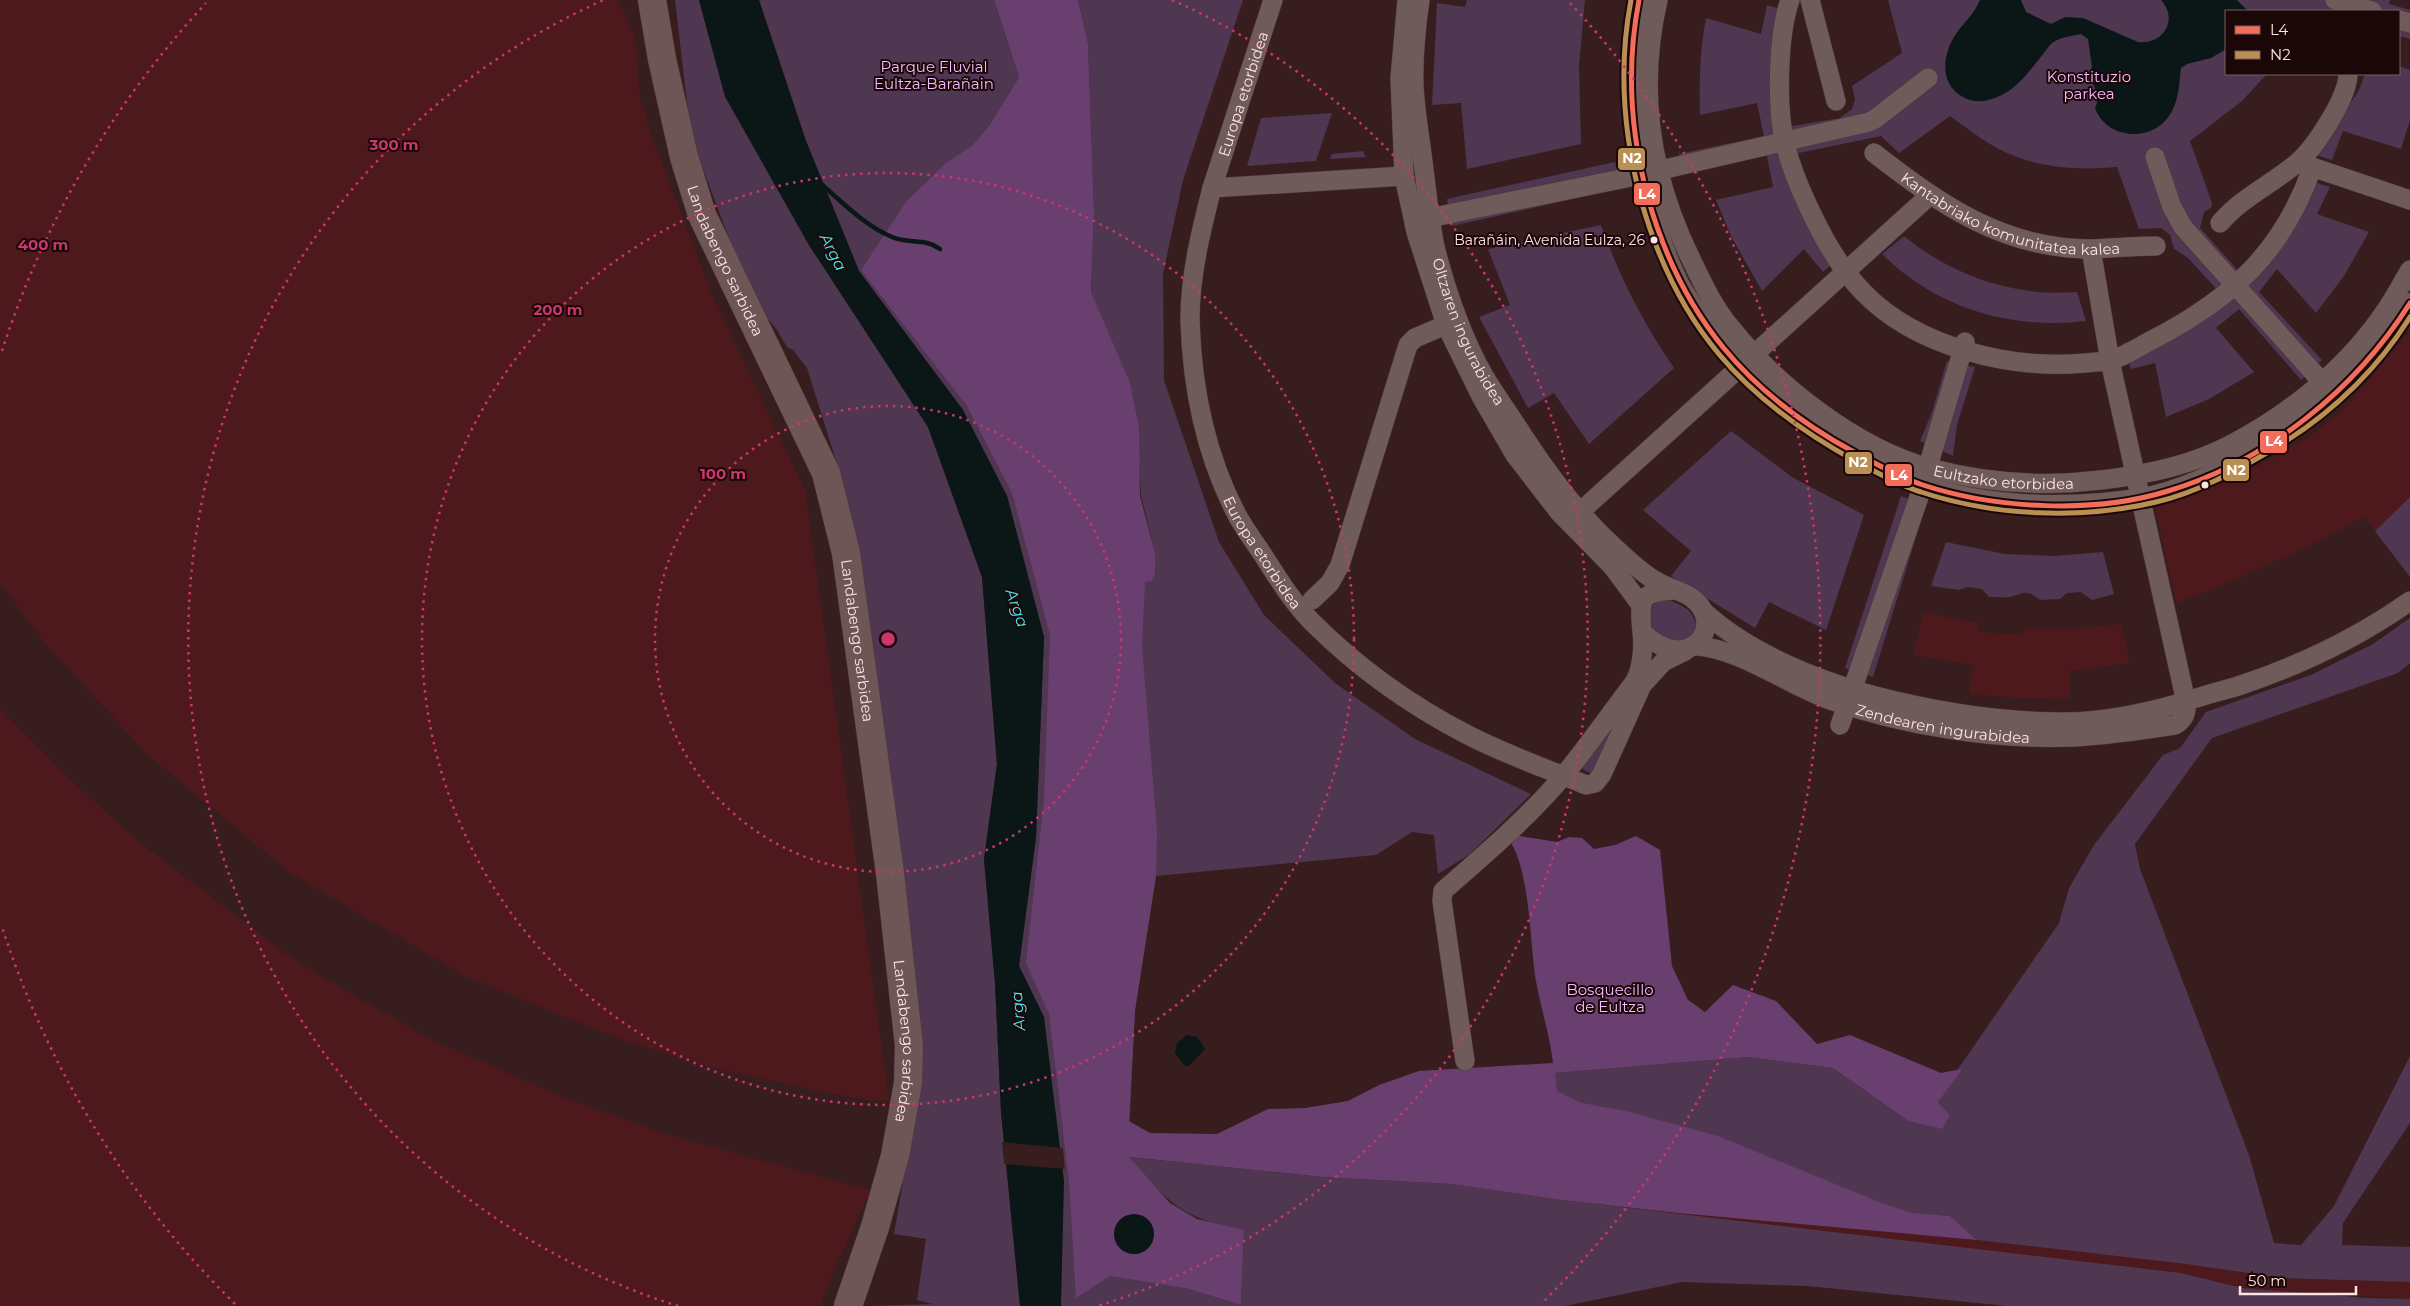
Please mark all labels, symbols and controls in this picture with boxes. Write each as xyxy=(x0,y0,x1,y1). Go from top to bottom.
legend xyxy=(2225,10,2400,75)
text: L4 xyxy=(2270,20,2288,39)
street label: Europa etorbidea xyxy=(1213,29,1272,159)
text: N2 xyxy=(2270,45,2291,64)
park label: Parque Fluvial Eultza-Barañain xyxy=(874,57,994,93)
park label: Konstituzio parkea xyxy=(2047,67,2131,103)
text: 300 m xyxy=(368,135,419,154)
line badge: N2 xyxy=(1617,147,1646,171)
text: N2 xyxy=(1622,149,1642,167)
street label: Kantabriako komunitatea kalea xyxy=(1898,168,2121,259)
line badge: L4 xyxy=(1633,182,1661,206)
street label: Landabengo sarbidea xyxy=(684,183,768,339)
text: L4 xyxy=(1638,185,1656,203)
water label: Arga xyxy=(815,229,850,274)
place label: Barañáin, Avenida Eulza, 26 xyxy=(1454,231,1645,249)
text: 400 m xyxy=(18,235,68,254)
marker: Barañáin, Avenida Eulza, 26 xyxy=(1649,235,1659,245)
street label: Oltzaren ingurabidea xyxy=(1429,256,1509,409)
text: 200 m xyxy=(533,300,583,319)
line badge: L4 xyxy=(2259,430,2288,454)
text: L4 xyxy=(2265,432,2283,450)
line badge: N2 xyxy=(1844,451,1873,475)
text: N2 xyxy=(1848,453,1868,471)
line badge: N2 xyxy=(2222,458,2250,482)
street label: Eultzako etorbidea xyxy=(1932,460,2074,493)
text: N2 xyxy=(2226,461,2246,479)
line badge: L4 xyxy=(1884,463,1913,487)
text: 100 m xyxy=(700,464,746,483)
text: L4 xyxy=(1890,466,1908,484)
unlabelled marker xyxy=(2200,480,2210,490)
street label: Europa etorbidea xyxy=(1220,493,1306,613)
street label: Landabengo sarbidea xyxy=(837,558,879,723)
water label: Arga xyxy=(1001,585,1032,630)
centre of rings xyxy=(879,630,897,648)
street label: Zendearen ingurabidea xyxy=(1854,699,2030,747)
street label: Landabengo sarbidea xyxy=(890,959,919,1124)
park label: Bosquecillo de Eultza xyxy=(1566,980,1654,1016)
water label: Arga xyxy=(1007,990,1029,1032)
scale bar xyxy=(2240,1264,2356,1296)
text: 50 m xyxy=(2248,1271,2286,1290)

